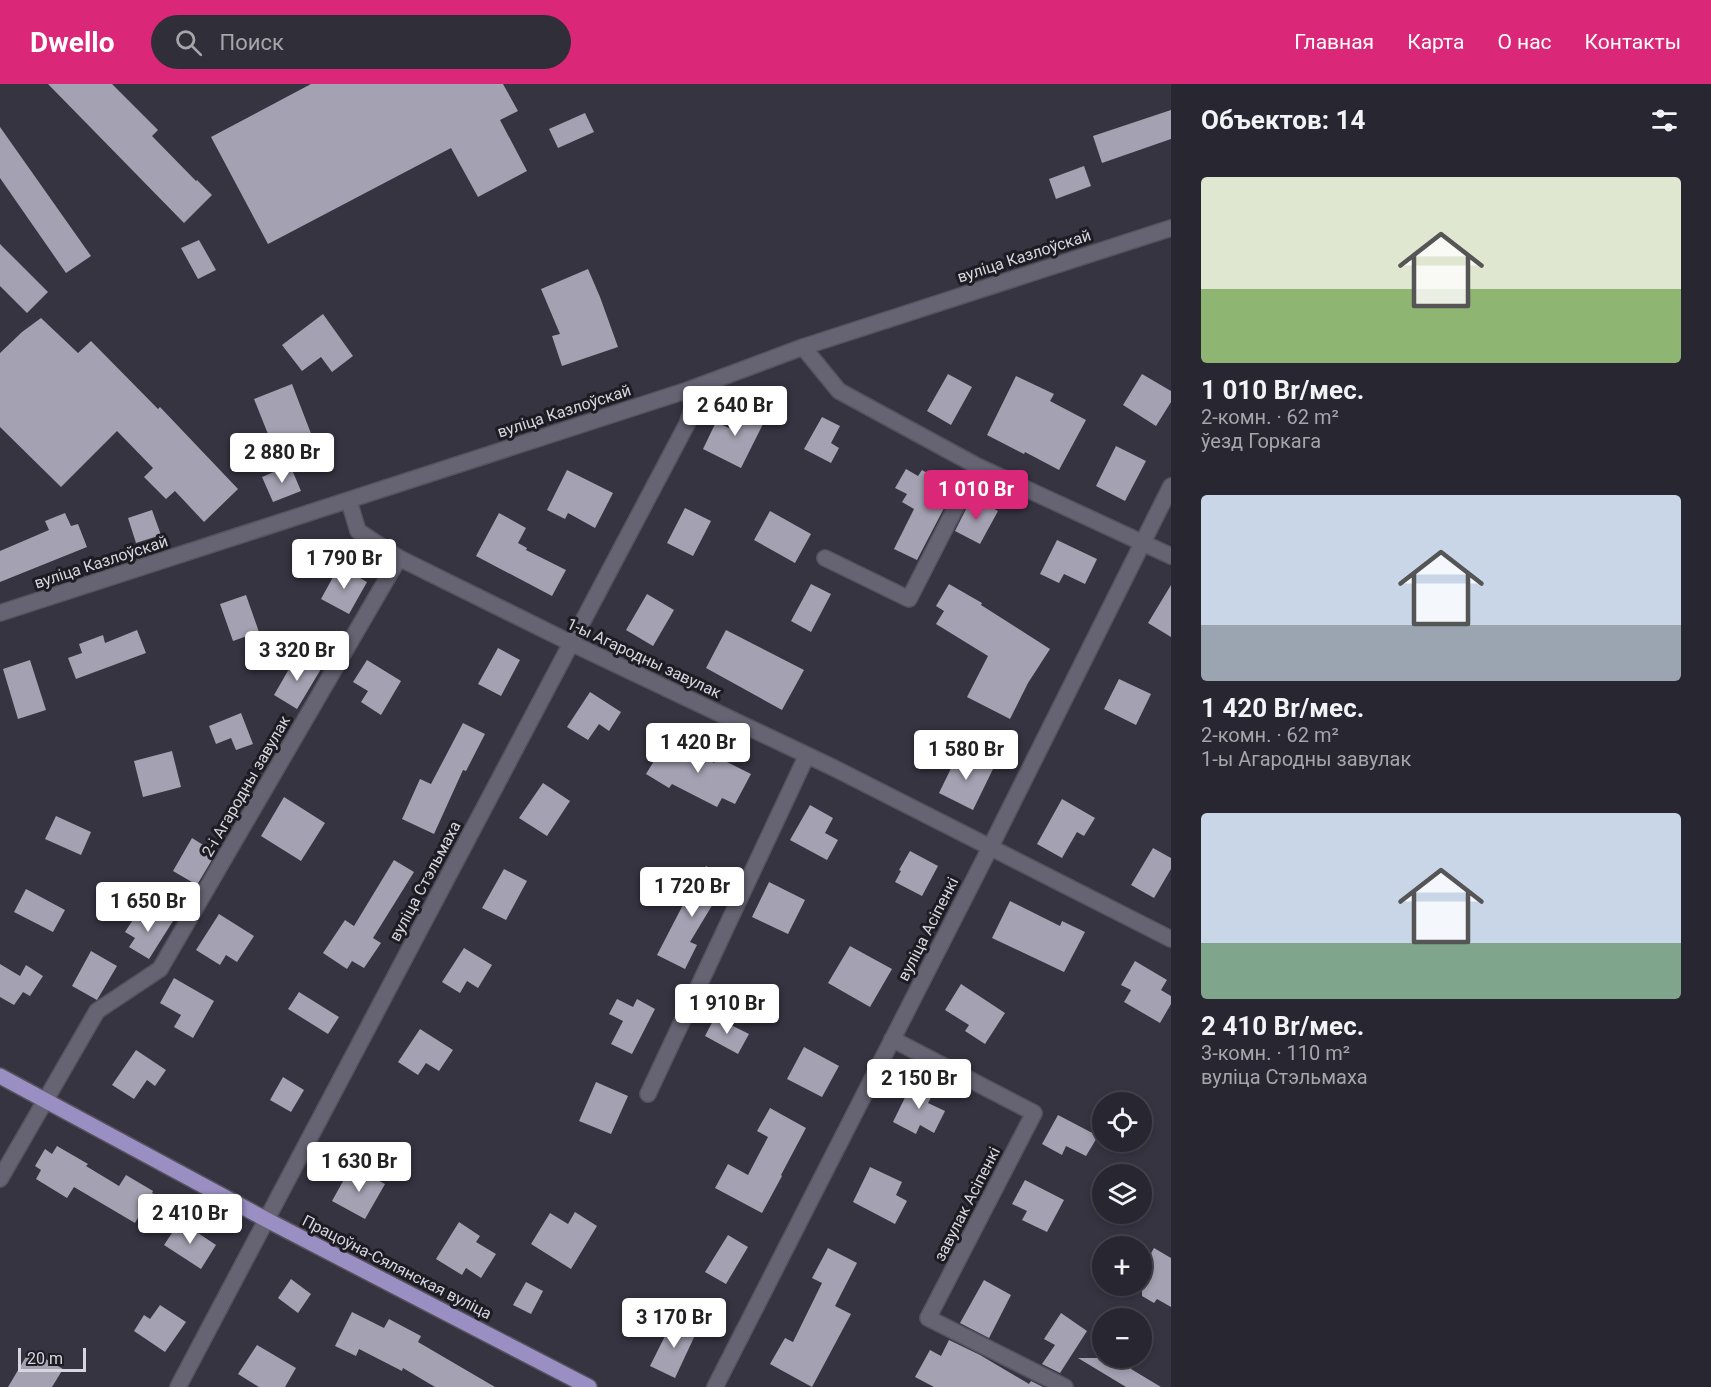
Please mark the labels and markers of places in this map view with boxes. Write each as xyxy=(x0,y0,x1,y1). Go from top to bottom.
pin: 2 640 Br xyxy=(673,386,797,437)
pin: 2 880 Br xyxy=(220,433,344,484)
pin: 1 010 Br xyxy=(914,470,1038,521)
pin: 1 790 Br xyxy=(282,539,406,590)
pin: 3 320 Br xyxy=(235,631,359,682)
pin: 1 420 Br xyxy=(636,723,760,774)
pin: 1 580 Br xyxy=(904,730,1028,781)
pin: 1 720 Br xyxy=(630,867,754,918)
pin: 1 650 Br xyxy=(86,882,210,933)
pin: 1 910 Br xyxy=(665,984,789,1035)
pin: 2 150 Br xyxy=(857,1059,981,1110)
pin: 1 630 Br xyxy=(297,1142,421,1193)
pin: 2 410 Br xyxy=(128,1194,252,1245)
pin: 3 170 Br xyxy=(612,1298,736,1349)

